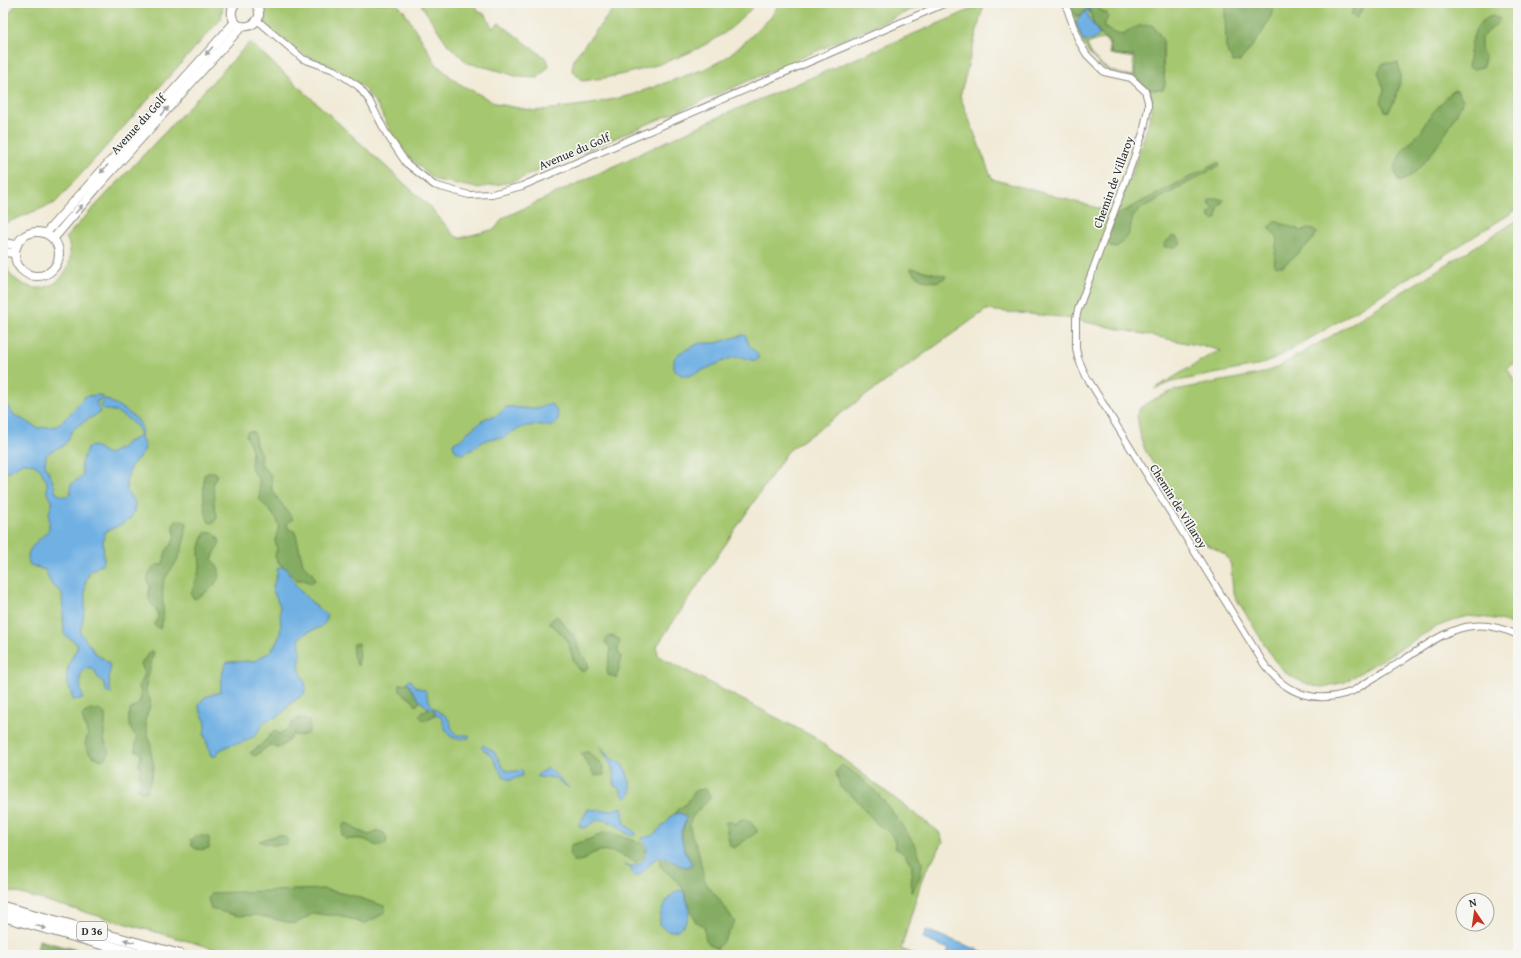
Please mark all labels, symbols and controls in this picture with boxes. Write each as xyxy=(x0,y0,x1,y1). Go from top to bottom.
one-way arrow xyxy=(204,46,214,56)
street label: Avenue du Golf xyxy=(106,89,170,158)
one-way arrow xyxy=(161,106,170,117)
street label: Avenue du Golf xyxy=(536,128,613,174)
street label: Chemin de Villaroy xyxy=(1088,134,1138,230)
one-way arrow xyxy=(99,164,108,174)
one-way arrow xyxy=(75,203,84,214)
street label: Chemin de Villaroy xyxy=(1146,461,1212,551)
north arrow xyxy=(1455,892,1495,932)
text: N xyxy=(1467,893,1479,911)
road number: D 36 xyxy=(77,922,107,940)
one-way arrow xyxy=(35,924,47,930)
one-way arrow xyxy=(123,938,135,944)

